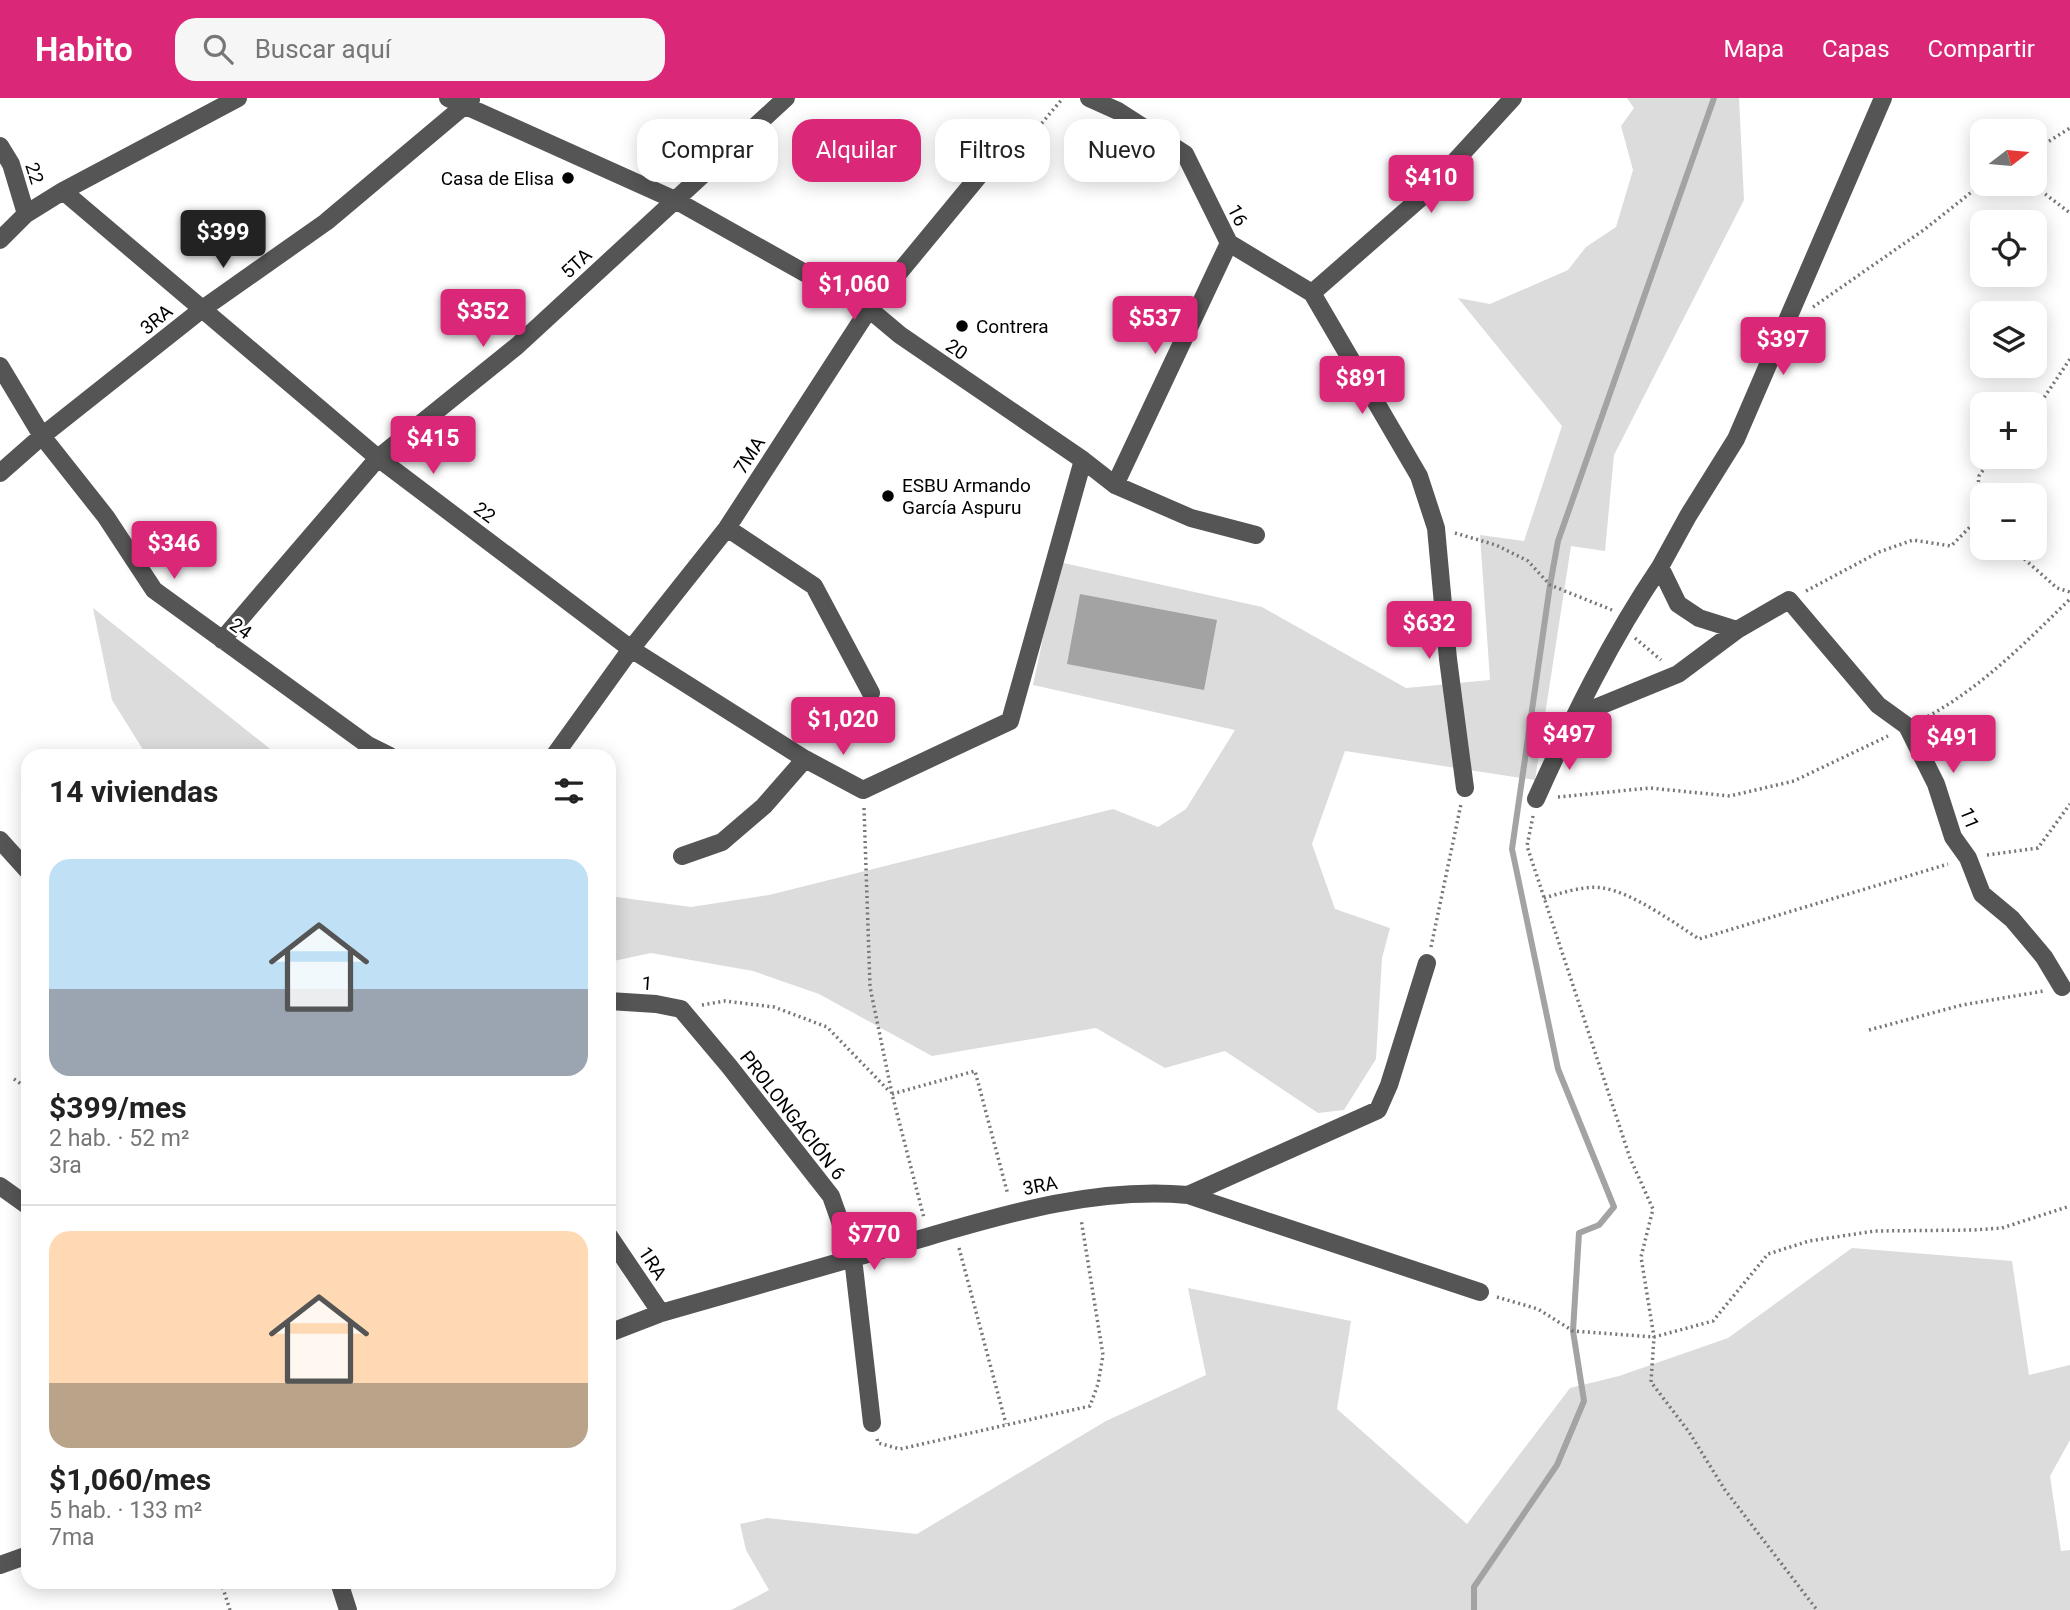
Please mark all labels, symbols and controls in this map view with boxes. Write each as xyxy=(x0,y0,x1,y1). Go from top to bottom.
search box xyxy=(175,18,665,81)
text: Habito xyxy=(35,30,133,69)
icon: search xyxy=(199,30,237,68)
text: Buscar aquí xyxy=(255,34,391,64)
text: Mapa xyxy=(1723,35,1784,63)
text: Capas xyxy=(1822,35,1890,63)
text: Compartir xyxy=(1928,35,2035,63)
chip: Comprar xyxy=(637,119,778,182)
chip: Alquilar xyxy=(792,119,921,182)
chip: Filtros xyxy=(935,119,1050,182)
chip: Nuevo xyxy=(1064,119,1180,182)
north arrow xyxy=(1970,119,2048,196)
map controls xyxy=(1970,119,2047,560)
pin: $410 xyxy=(1390,156,1472,215)
street label: 22 xyxy=(20,159,49,187)
text: $410 xyxy=(1405,164,1457,191)
place label: Casa de Elisa xyxy=(441,167,554,190)
marker: Casa de Elisa xyxy=(560,170,576,186)
street label: 16 xyxy=(1222,200,1253,230)
button: locate xyxy=(1970,210,2047,287)
pin: $399 xyxy=(182,211,264,270)
text: $399 xyxy=(197,219,249,246)
street label: 5TA xyxy=(556,243,597,283)
pin: $1,060 xyxy=(797,262,911,322)
text: $1,060 xyxy=(818,271,890,298)
pin: $352 xyxy=(442,289,524,349)
pin: $537 xyxy=(1114,296,1196,356)
text: $352 xyxy=(457,298,509,325)
street label: 3RA xyxy=(136,299,178,339)
button: layers xyxy=(1970,301,2047,378)
text: $537 xyxy=(1129,305,1181,332)
place label: Contrera xyxy=(976,315,1049,338)
pin: $397 xyxy=(1742,317,1824,377)
marker: Contrera xyxy=(954,318,970,334)
text: $397 xyxy=(1757,326,1809,353)
street label: 20 xyxy=(941,334,972,365)
pin: $891 xyxy=(1321,356,1403,416)
text: $891 xyxy=(1336,365,1388,392)
button: + xyxy=(1970,392,2047,469)
pin: $415 xyxy=(392,416,474,476)
text: $415 xyxy=(407,425,459,452)
street label: 7MA xyxy=(729,432,770,478)
place label: ESBU Armando García Aspuru xyxy=(902,474,1031,519)
button: − xyxy=(1970,483,2047,560)
marker: ESBU Armando García Aspuru xyxy=(880,488,896,504)
street label: 22 xyxy=(469,497,500,528)
pin: $346 xyxy=(133,522,215,581)
text: $346 xyxy=(148,530,200,557)
pin: $632 xyxy=(1388,602,1470,661)
text: $632 xyxy=(1403,610,1455,637)
street label: 24 xyxy=(225,613,256,644)
pin: $1,020 xyxy=(786,698,900,757)
text: $1,020 xyxy=(807,706,879,733)
pin: $497 xyxy=(1528,712,1610,772)
pin: $491 xyxy=(1912,716,1994,775)
text: $497 xyxy=(1543,721,1595,748)
text: $491 xyxy=(1927,724,1979,751)
icon: filters xyxy=(550,772,588,810)
text: 14 viviendas xyxy=(49,774,219,809)
street label: 11 xyxy=(1955,804,1984,832)
icon: home xyxy=(256,904,382,1030)
street label: 1 xyxy=(641,972,653,995)
street label: PROLONGACIÓN 6 xyxy=(735,1046,850,1185)
text: $399/mes xyxy=(49,1090,187,1125)
text: 2 hab. · 52 m² xyxy=(49,1125,189,1152)
text: 3ra xyxy=(49,1152,82,1179)
street label: 3RA xyxy=(1021,1171,1060,1200)
pin: $770 xyxy=(833,1212,915,1272)
text: $770 xyxy=(848,1221,900,1248)
street label: 1RA xyxy=(633,1242,672,1285)
icon: home xyxy=(256,1276,382,1402)
text: $1,060/mes xyxy=(49,1462,211,1497)
text: 5 hab. · 133 m² xyxy=(49,1497,202,1524)
text: 7ma xyxy=(49,1524,95,1551)

